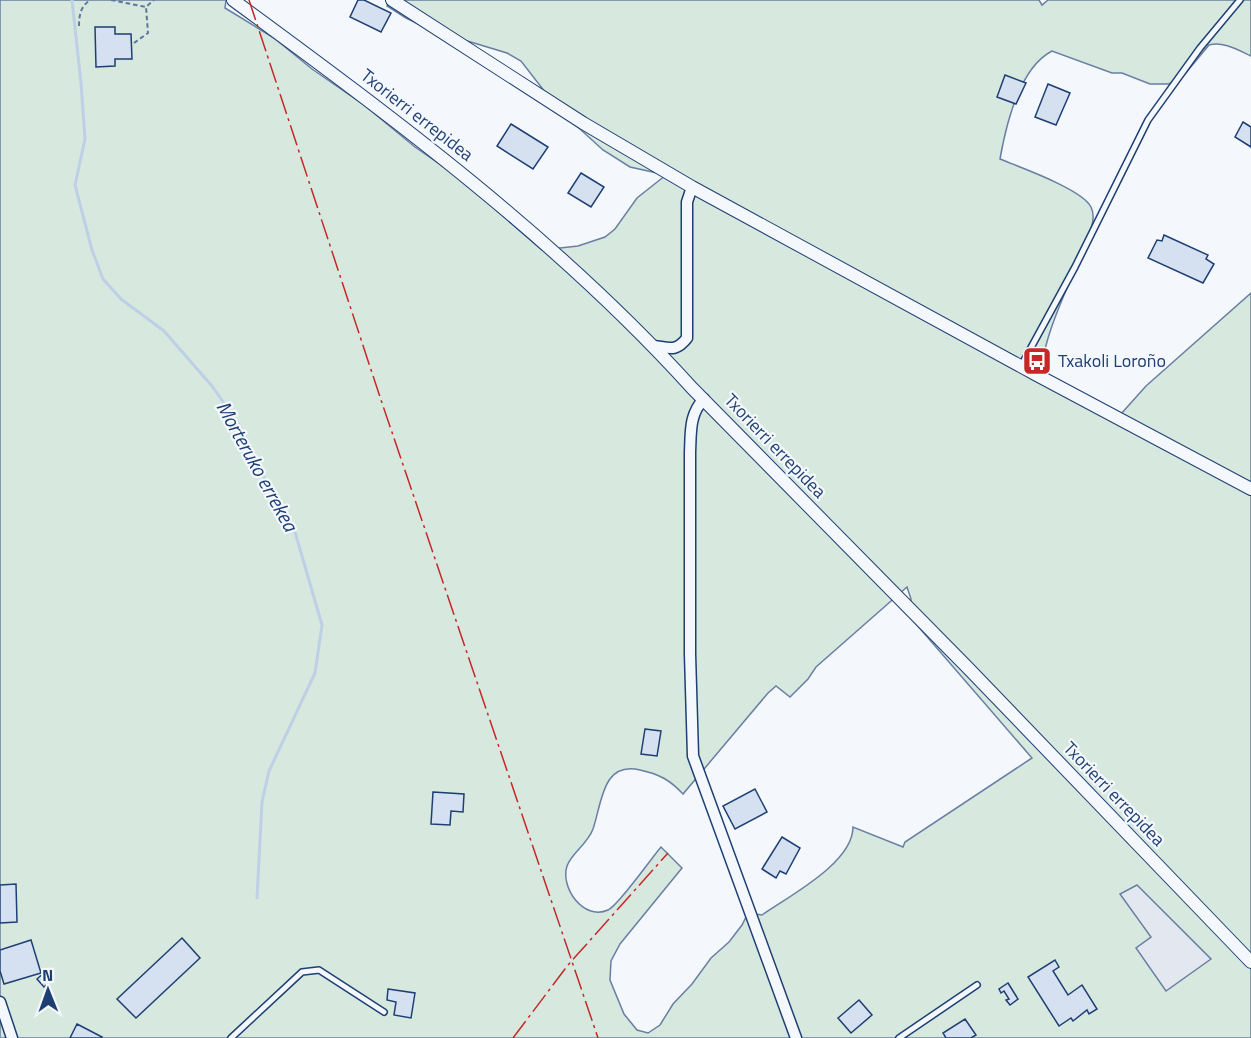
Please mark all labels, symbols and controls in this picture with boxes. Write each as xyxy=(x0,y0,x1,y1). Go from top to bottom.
street label: Txorierri errepidea xyxy=(355,62,479,167)
bus stop icon: Txakoli Loroño xyxy=(1021,345,1053,377)
place label: Txakoli Loroño xyxy=(1058,347,1166,374)
street label: Txorierri errepidea xyxy=(718,387,833,504)
water label: Morteruko errekea xyxy=(209,395,307,538)
street label: Txorierri errepidea xyxy=(1057,735,1172,852)
north arrow xyxy=(18,960,78,1020)
text: N xyxy=(42,963,53,987)

